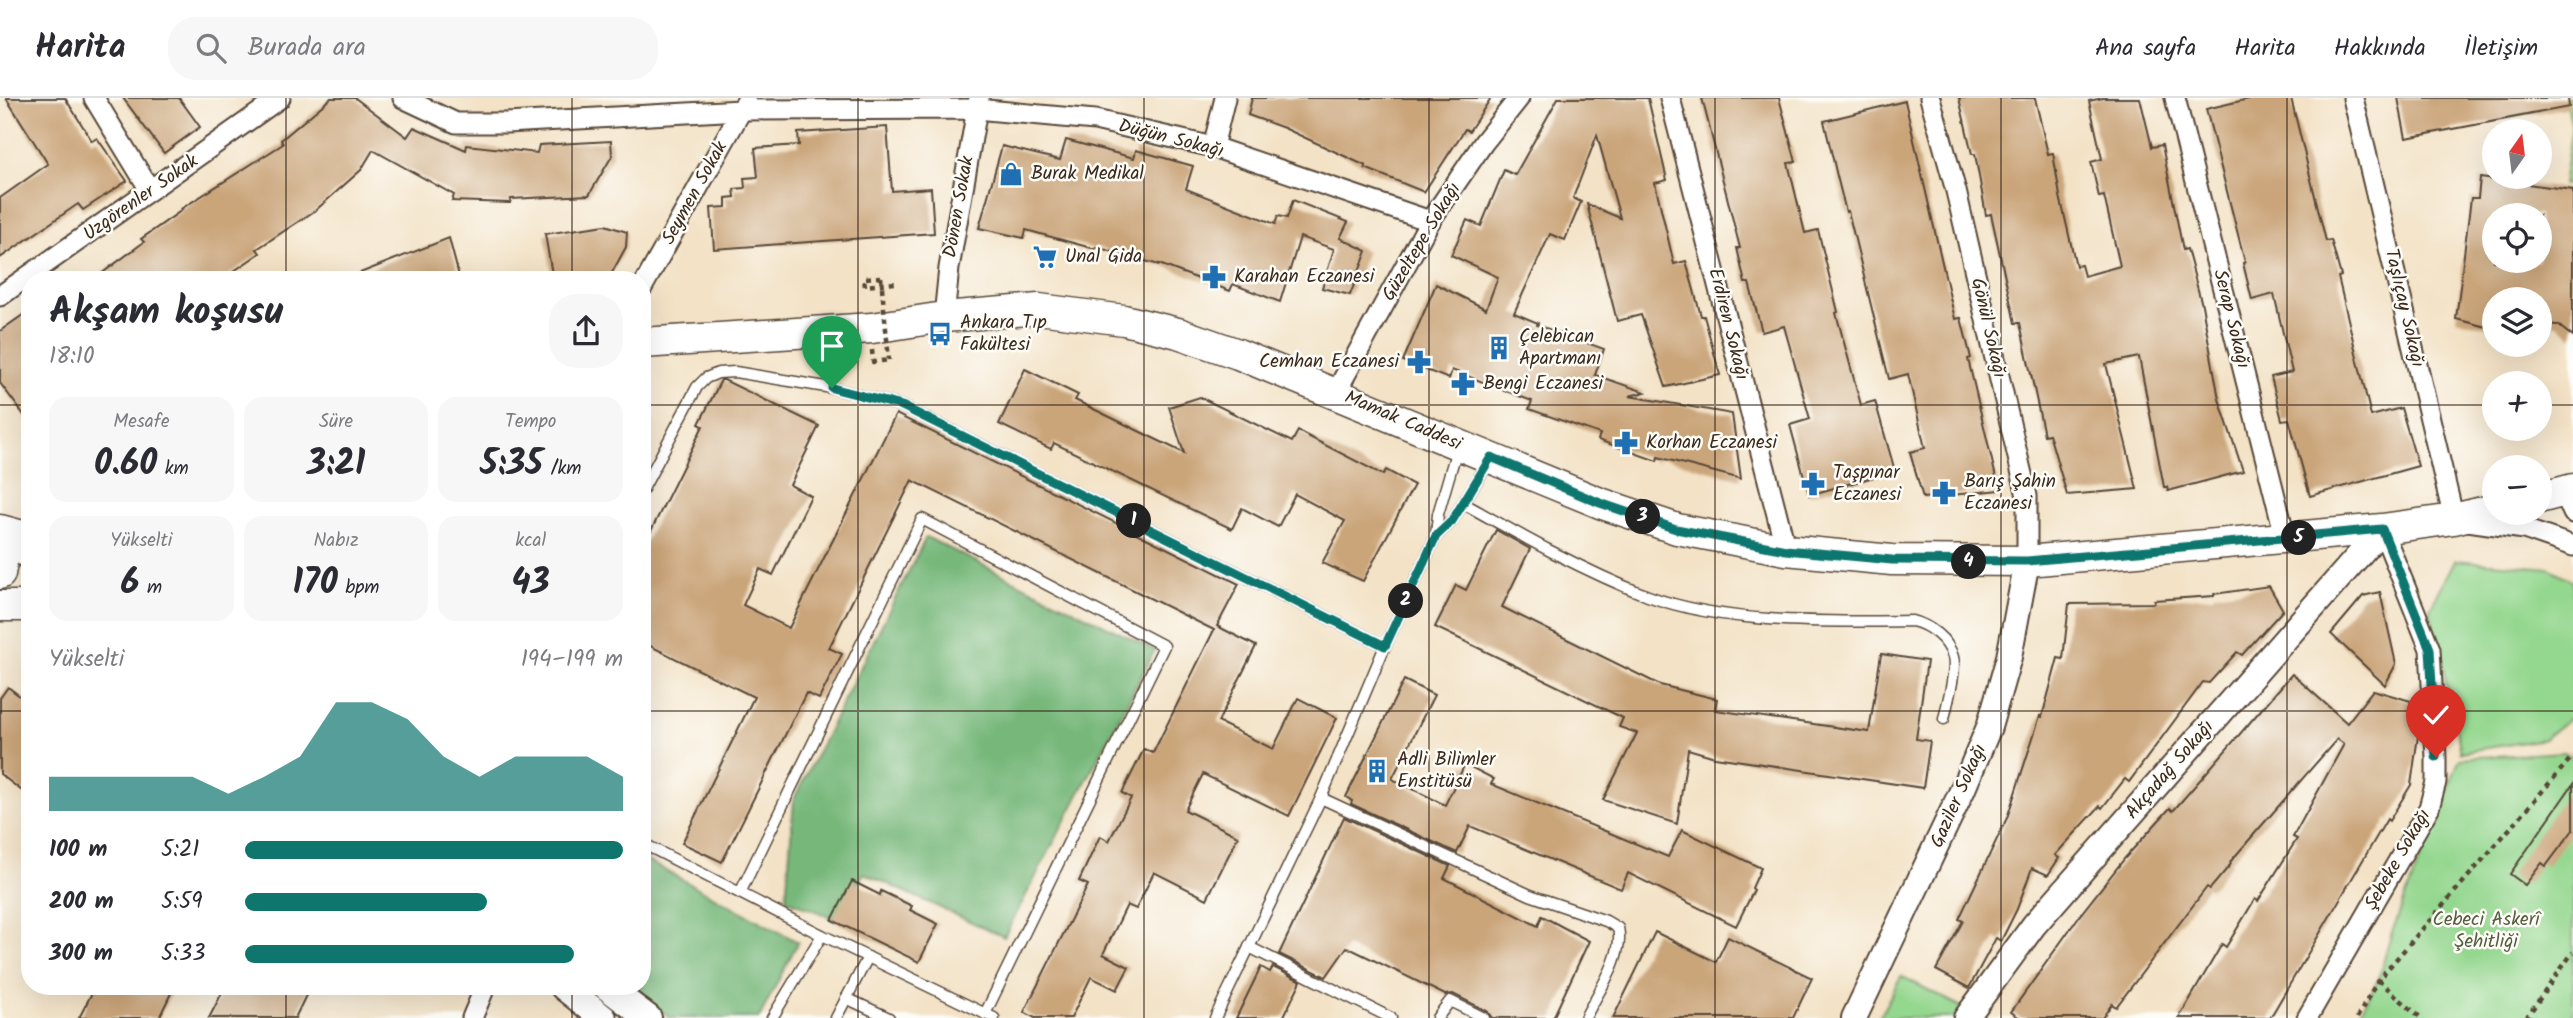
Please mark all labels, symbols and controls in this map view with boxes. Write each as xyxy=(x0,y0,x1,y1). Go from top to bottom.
search box xyxy=(168,17,658,80)
text: Harita xyxy=(35,22,126,75)
text: Burada ara xyxy=(248,27,366,69)
icon: search xyxy=(192,29,230,67)
text: Ana sayfa xyxy=(2095,29,2196,68)
text: Harita xyxy=(2234,29,2296,68)
text: Hakkında xyxy=(2334,29,2426,68)
text: İletişim xyxy=(2464,29,2538,68)
street label: Düğün Sokağı xyxy=(1115,111,1227,167)
north arrow xyxy=(2482,119,2552,189)
map controls xyxy=(2482,119,2552,525)
street label: Seymen Sokak xyxy=(654,136,736,250)
street label: Uzgörenler Sokak xyxy=(77,147,205,249)
street label: Dönen Sokak xyxy=(935,154,983,260)
place label: Burak Medikal xyxy=(1031,159,1144,189)
shop icon: Burak Medikal xyxy=(997,160,1025,188)
street label: Güzeltepe Sokağı xyxy=(1375,177,1469,307)
button: locate xyxy=(2482,203,2552,273)
place label: Unal Gida xyxy=(1065,242,1142,272)
supermarket icon: Unal Gida xyxy=(1031,243,1059,271)
street label: Taşlıçay Sokağı xyxy=(2376,246,2432,370)
place label: Karahan Eczanesi xyxy=(1234,262,1376,292)
pharmacy icon: Karahan Eczanesi xyxy=(1200,263,1228,291)
street label: Erdiren Sokağı xyxy=(1700,265,1756,383)
street label: Serap Sokağı xyxy=(2204,266,2258,372)
street label: Gönül Sokağı xyxy=(1962,275,2014,381)
text: Akşam koşusu xyxy=(49,283,283,343)
button: layers xyxy=(2482,287,2552,357)
button: share xyxy=(549,294,623,368)
place label: Ankara Tıp Fakültesi xyxy=(960,308,1047,360)
pin xyxy=(802,316,862,388)
bus stop icon: Ankara Tıp Fakültesi xyxy=(926,320,954,348)
place label: Çelebican Apartmanı xyxy=(1519,322,1601,374)
icon: arrive xyxy=(813,327,851,365)
building icon: Çelebican Apartmanı xyxy=(1485,334,1513,362)
text: 18:10 xyxy=(49,339,94,375)
place label: Cemhan Eczanesi xyxy=(1259,347,1400,377)
pharmacy icon: Cemhan Eczanesi xyxy=(1405,348,1433,376)
place label: Bengi Eczanesi xyxy=(1483,369,1605,399)
pharmacy icon: Bengi Eczanesi xyxy=(1449,370,1477,398)
button: + xyxy=(2482,371,2552,441)
street label: Mamak Caddesi xyxy=(1340,383,1468,460)
text: Mesafe xyxy=(113,407,169,437)
text: Süre xyxy=(319,407,353,437)
text: Tempo xyxy=(505,407,556,437)
place label: Korhan Eczanesi xyxy=(1646,428,1779,458)
pharmacy icon: Korhan Eczanesi xyxy=(1612,429,1640,457)
text: 0.60 xyxy=(94,437,157,493)
text: 3:21 xyxy=(307,437,365,493)
text: 5:35 xyxy=(480,437,543,493)
text: km xyxy=(157,454,189,484)
text: /km xyxy=(543,454,581,484)
button: − xyxy=(2482,455,2552,525)
place label: Taşpınar Eczanesi xyxy=(1833,458,1903,510)
place label: Barış Şahin Eczanesi xyxy=(1964,467,2056,519)
pharmacy icon: Taşpınar Eczanesi xyxy=(1799,470,1827,498)
pharmacy icon: Barış Şahin Eczanesi xyxy=(1930,479,1958,507)
pin: 3 xyxy=(1626,500,1660,534)
text: 3 xyxy=(1637,501,1648,531)
pin: 1 xyxy=(1116,504,1152,538)
text: 1 xyxy=(1131,505,1136,535)
pin: 5 xyxy=(2282,520,2316,556)
text: 5 xyxy=(2294,522,2303,552)
text: Yükselti xyxy=(110,526,172,556)
text: Nabız xyxy=(313,526,359,556)
text: kcal xyxy=(515,526,546,556)
pin: 4 xyxy=(1952,545,1986,580)
text: 4 xyxy=(1963,546,1974,576)
text: 6 xyxy=(120,556,139,612)
text: 170 xyxy=(293,556,338,612)
text: 43 xyxy=(512,556,550,612)
text: m xyxy=(139,573,162,603)
text: bpm xyxy=(338,573,379,603)
pin: 2 xyxy=(1388,584,1424,618)
text: 2 xyxy=(1400,585,1411,615)
text: Yükselti xyxy=(49,642,124,678)
text: 194–199 m xyxy=(521,642,623,678)
pin xyxy=(2406,685,2466,757)
icon: check xyxy=(2417,696,2455,734)
street label: Akçadağ Sokağı xyxy=(2118,714,2222,826)
street label: Gaziler Sokağı xyxy=(1923,739,1995,853)
place label: Adli Bilimler Enstitüsü xyxy=(1397,745,1497,797)
building icon: Adli Bilimler Enstitüsü xyxy=(1363,757,1391,785)
street label: Şebeke Sokağı xyxy=(2357,804,2439,916)
text: 100 m xyxy=(49,832,107,868)
text: 5:21 xyxy=(161,832,200,868)
text: 200 m xyxy=(49,884,114,920)
text: 5:59 xyxy=(161,884,203,920)
park label: Cebeci Askerî Şehitliği xyxy=(2433,905,2542,957)
text: 300 m xyxy=(49,936,113,972)
text: 5:33 xyxy=(161,936,205,972)

